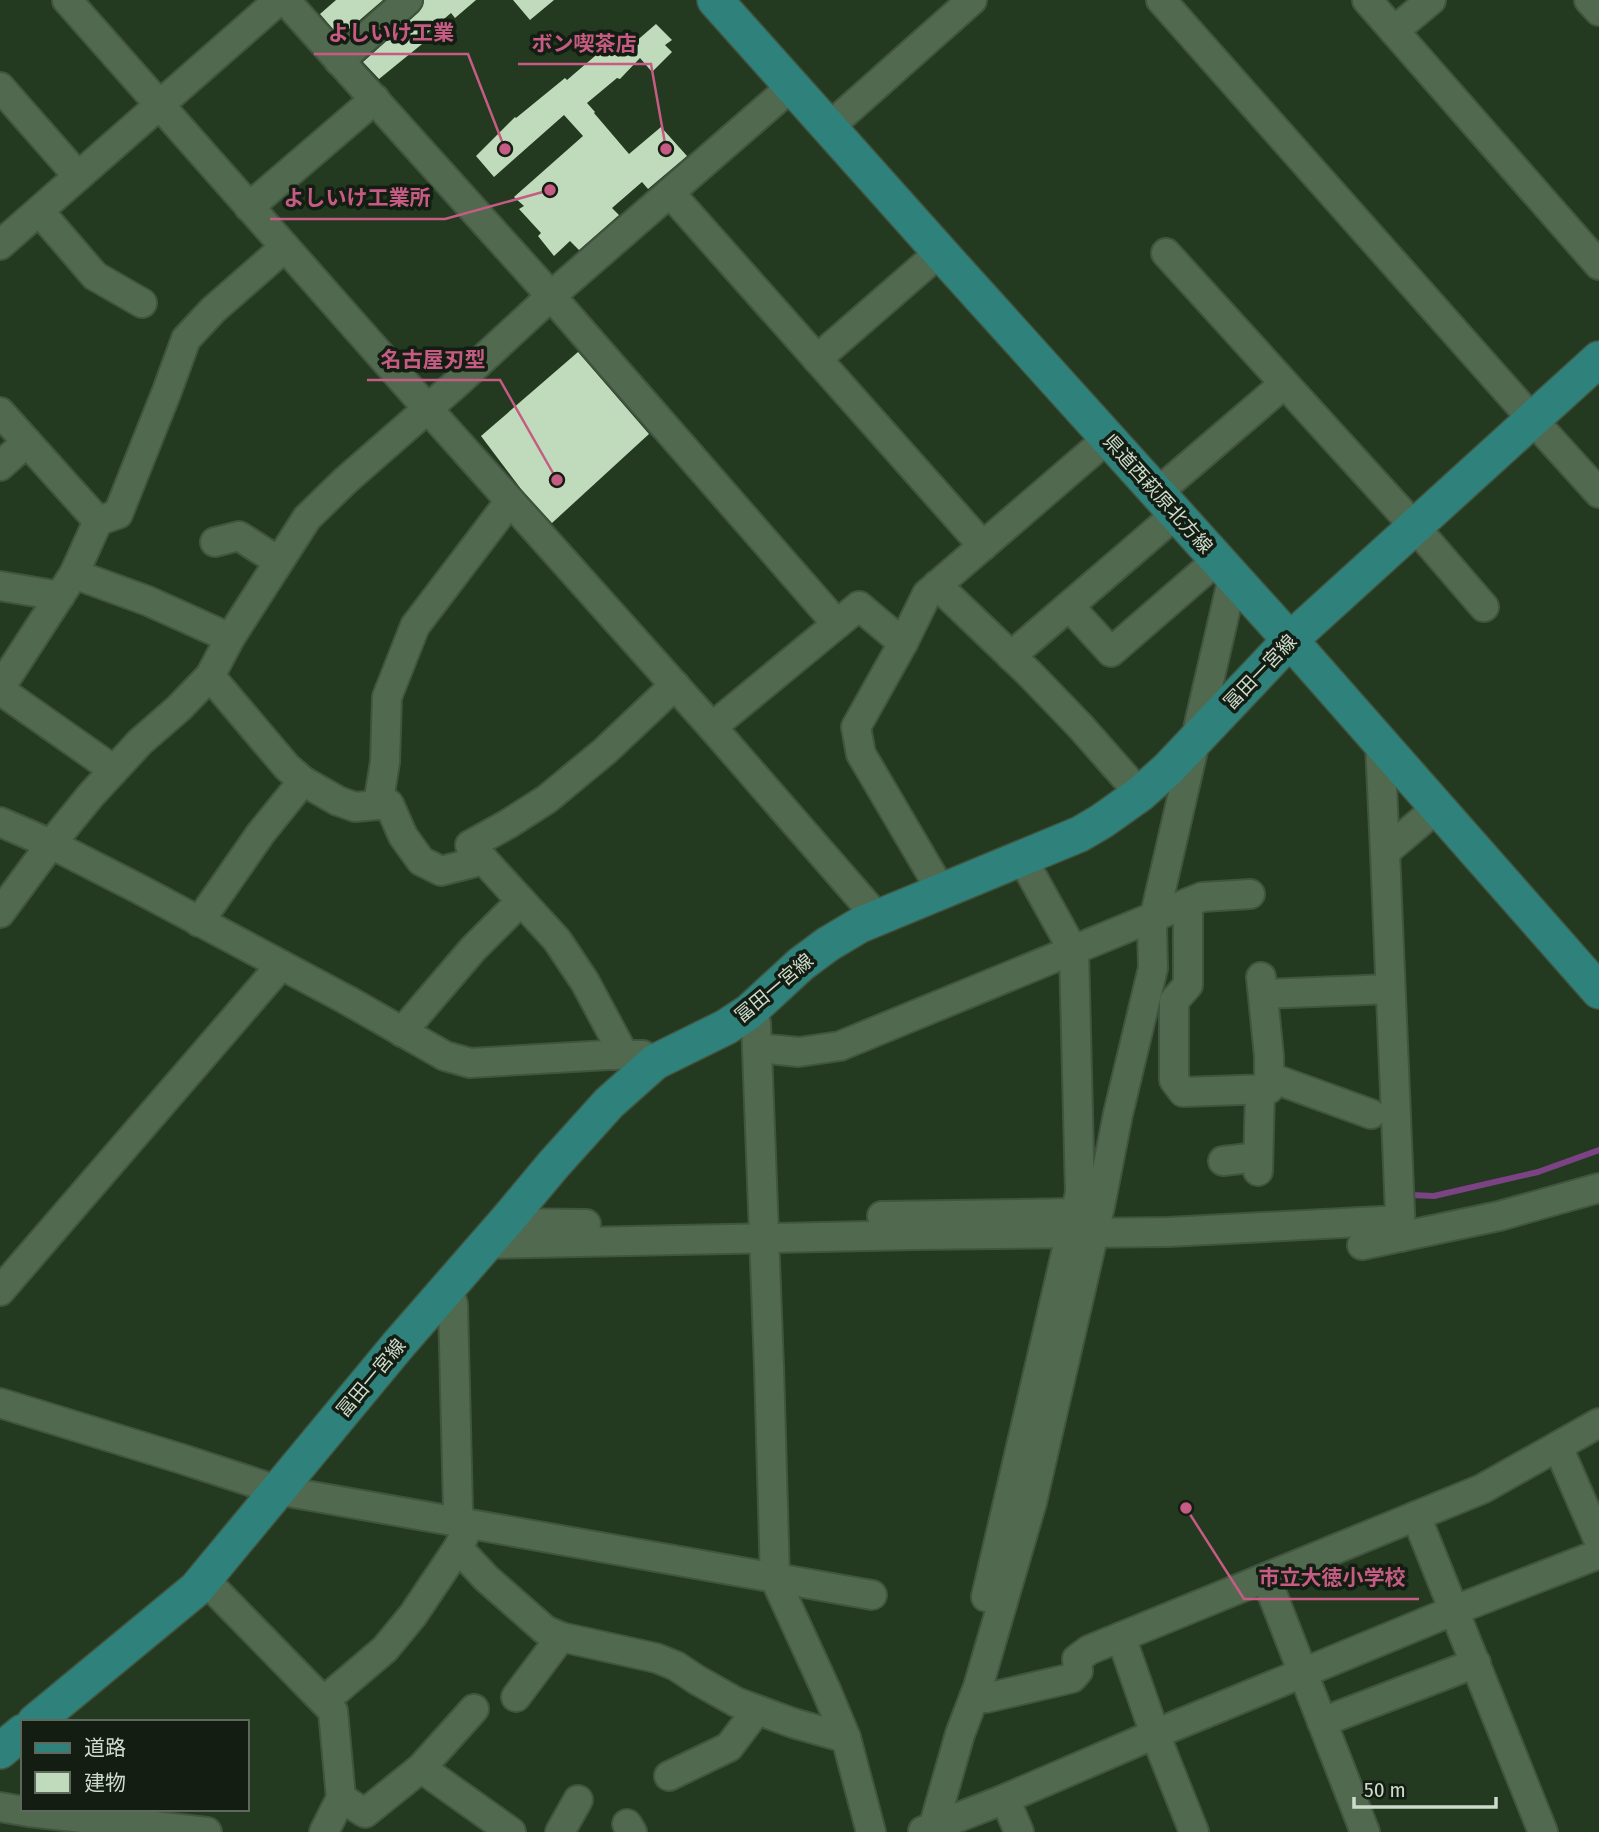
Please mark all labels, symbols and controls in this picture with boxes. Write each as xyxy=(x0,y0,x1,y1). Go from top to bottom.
callout: よしいけ工業 xyxy=(314,12,468,54)
text: よしいけ工業 xyxy=(328,20,454,46)
callout: ボン喫茶店 xyxy=(518,22,651,64)
text: ボン喫茶店 xyxy=(532,31,637,57)
callout: よしいけ工業所 xyxy=(270,177,445,219)
text: よしいけ工業所 xyxy=(284,185,431,211)
callout: 名古屋刃型 xyxy=(367,338,500,380)
text: 名古屋刃型 xyxy=(381,347,486,373)
street label: 県道西萩原北方線 xyxy=(1099,430,1217,558)
street label: 冨田一宮線 xyxy=(1219,630,1301,714)
street label: 冨田一宮線 xyxy=(730,949,818,1027)
street label: 冨田一宮線 xyxy=(332,1334,410,1422)
callout: 市立大徳小学校 xyxy=(1244,1557,1419,1599)
text: 市立大徳小学校 xyxy=(1259,1565,1406,1591)
legend xyxy=(21,1720,248,1811)
text: 道路 xyxy=(84,1735,126,1761)
scale bar xyxy=(1354,1766,1496,1810)
text: 建物 xyxy=(84,1770,126,1796)
text: 50 m xyxy=(1364,1777,1406,1803)

